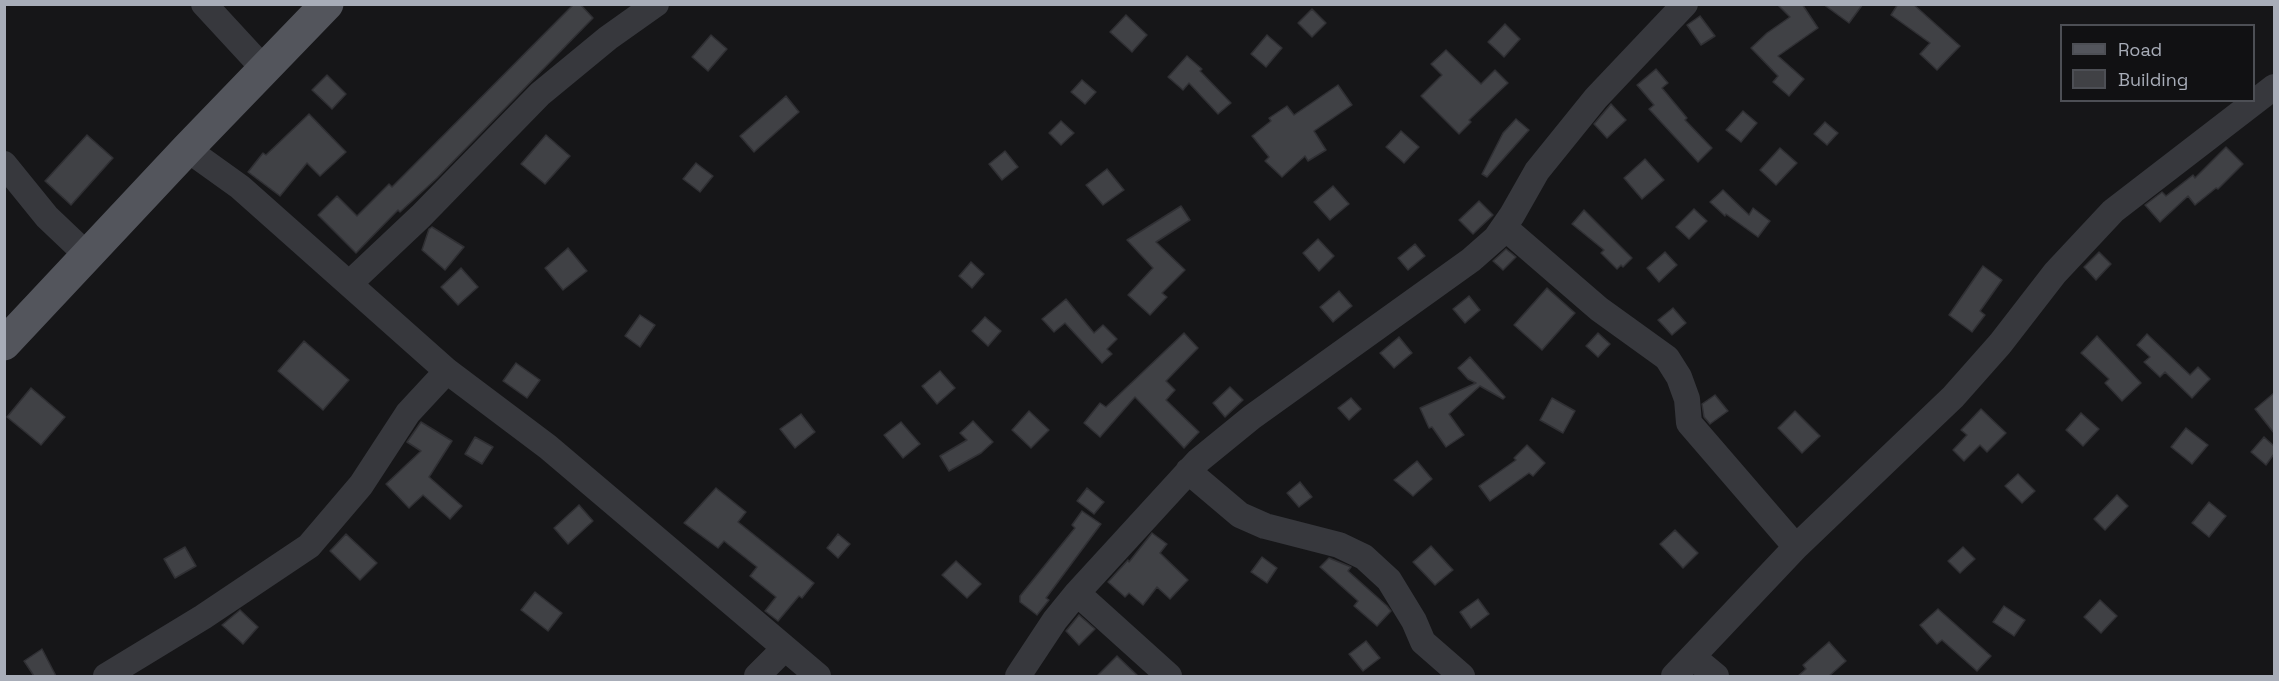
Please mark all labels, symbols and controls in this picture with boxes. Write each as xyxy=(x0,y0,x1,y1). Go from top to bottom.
legend xyxy=(2060,24,2255,102)
text: Road xyxy=(2118,38,2162,61)
text: Building xyxy=(2118,68,2188,91)

